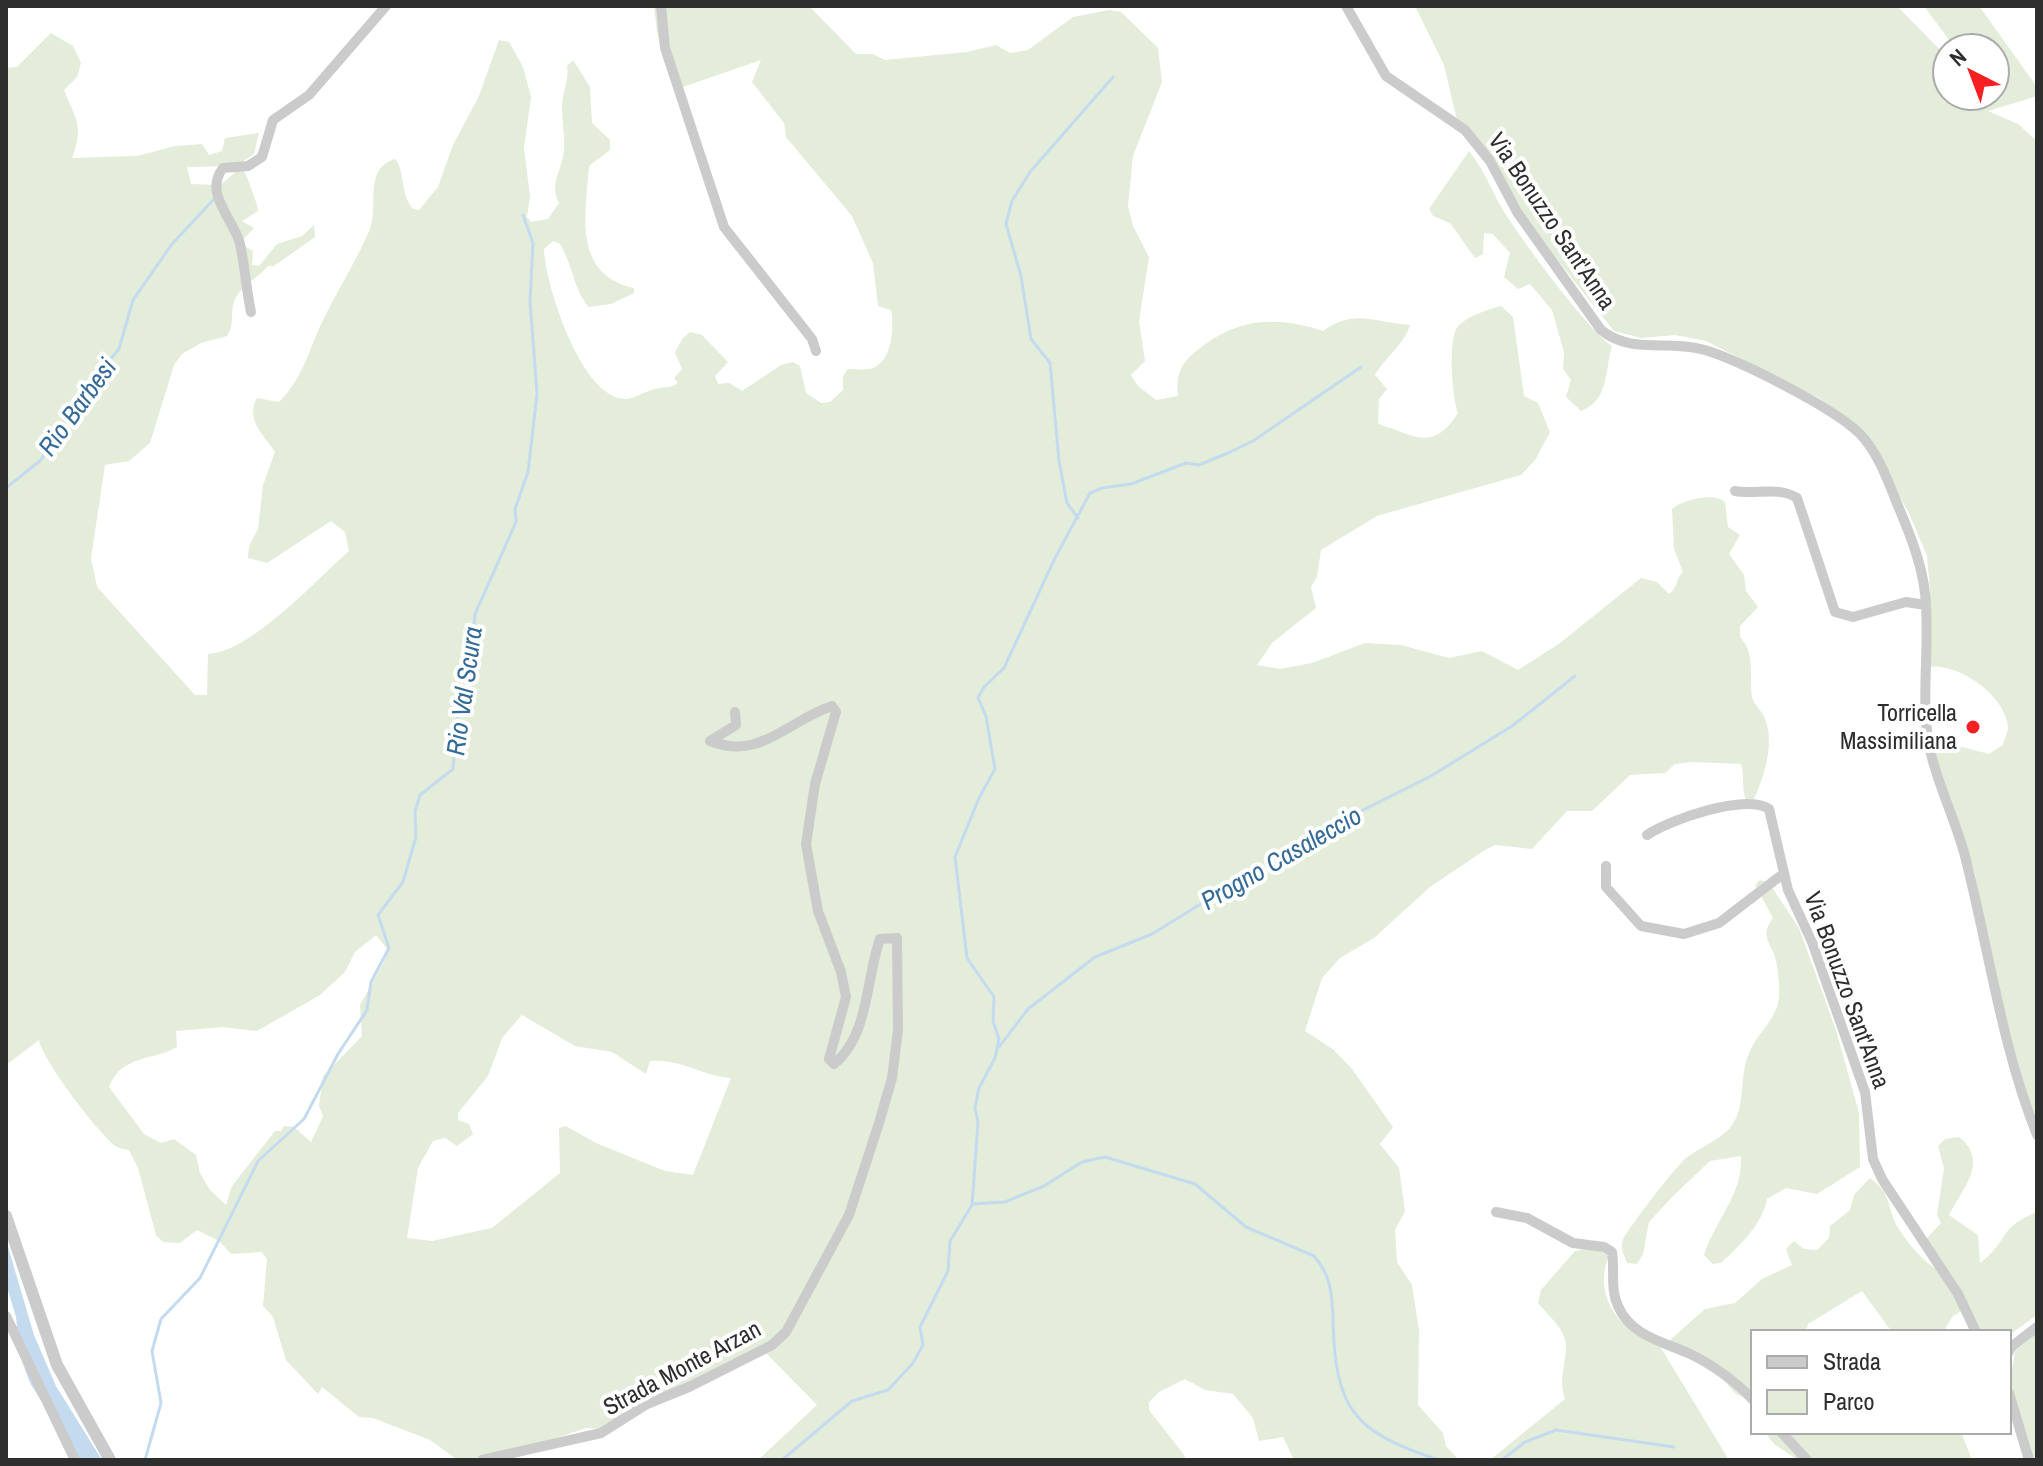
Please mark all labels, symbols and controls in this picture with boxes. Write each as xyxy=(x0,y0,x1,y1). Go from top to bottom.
north arrow xyxy=(1931,32,2011,112)
text: N xyxy=(1943,42,1972,73)
street label: Via Bonuzzo Sant'Anna xyxy=(1482,126,1624,315)
water label: Rio Barbesi xyxy=(29,351,124,463)
water label: Rio Val Scura xyxy=(437,624,490,758)
place label: Torricella Massimiliana xyxy=(1840,696,1957,756)
marker: Torricella Massimiliana xyxy=(1964,718,1982,736)
water label: Progno Casaleccio xyxy=(1194,797,1368,918)
street label: Via Bonuzzo Sant'Anna xyxy=(1798,887,1898,1092)
street label: Strada Monte Arzan xyxy=(597,1312,766,1422)
legend xyxy=(1751,1330,2011,1434)
text: Strada xyxy=(1823,1345,1881,1377)
text: Parco xyxy=(1823,1385,1874,1417)

